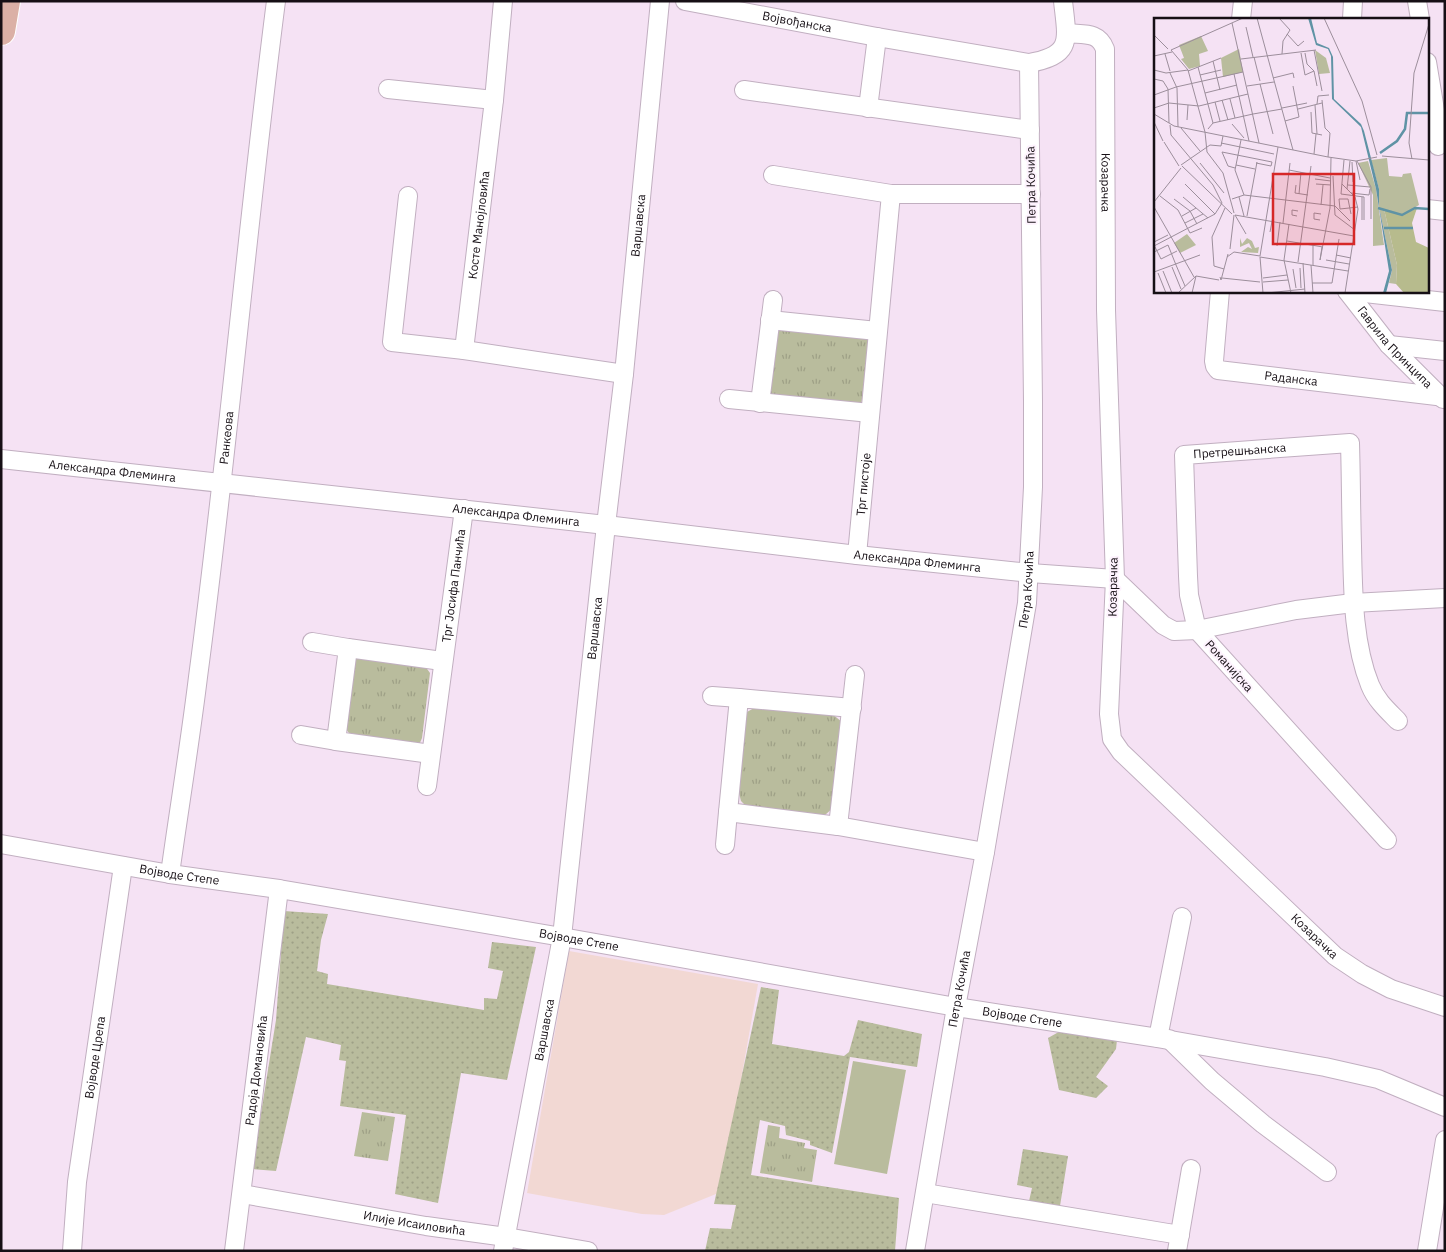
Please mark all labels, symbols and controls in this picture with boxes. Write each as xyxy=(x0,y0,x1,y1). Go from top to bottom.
street label: Војвођанска xyxy=(761,8,834,35)
inset map xyxy=(1154,18,1428,292)
street label: Петра Кочића xyxy=(1022,145,1039,224)
street label: Козарачка xyxy=(1098,153,1114,213)
street label: Косте Манојловића xyxy=(465,169,493,280)
street label: Варшавска xyxy=(627,193,648,258)
street label: Гаврила Принципа xyxy=(1355,303,1436,391)
street label: Раданска xyxy=(1264,368,1319,389)
street label: Ранкеова xyxy=(216,410,237,465)
street label: Претрешњанска xyxy=(1193,440,1287,461)
street label: Трг пистоје xyxy=(853,452,874,516)
street label: Александра Флеминга xyxy=(48,456,177,485)
street label: Александра Флеминга xyxy=(452,500,581,529)
street label: Трг Јосифа Панчића xyxy=(438,528,468,643)
street label: Александра Флеминга xyxy=(853,547,982,575)
street label: Петра Кочића xyxy=(1015,550,1037,629)
street label: Козарачка xyxy=(1104,557,1121,617)
street label: Варшавска xyxy=(584,596,605,660)
street label: Романијска xyxy=(1202,637,1257,695)
street label: Војводе Степе xyxy=(138,861,221,888)
street label: Козарачка xyxy=(1288,910,1342,962)
street label: Војводе Степе xyxy=(538,925,621,954)
street label: Петра Кочића xyxy=(945,948,974,1028)
street label: Варшавска xyxy=(531,997,557,1062)
street label: Војводе Степе xyxy=(981,1003,1064,1030)
street label: Радоја Домановића xyxy=(242,1014,270,1126)
street label: Војводе Црепа xyxy=(81,1015,108,1100)
street label: Илије Исаиловића xyxy=(362,1207,467,1238)

